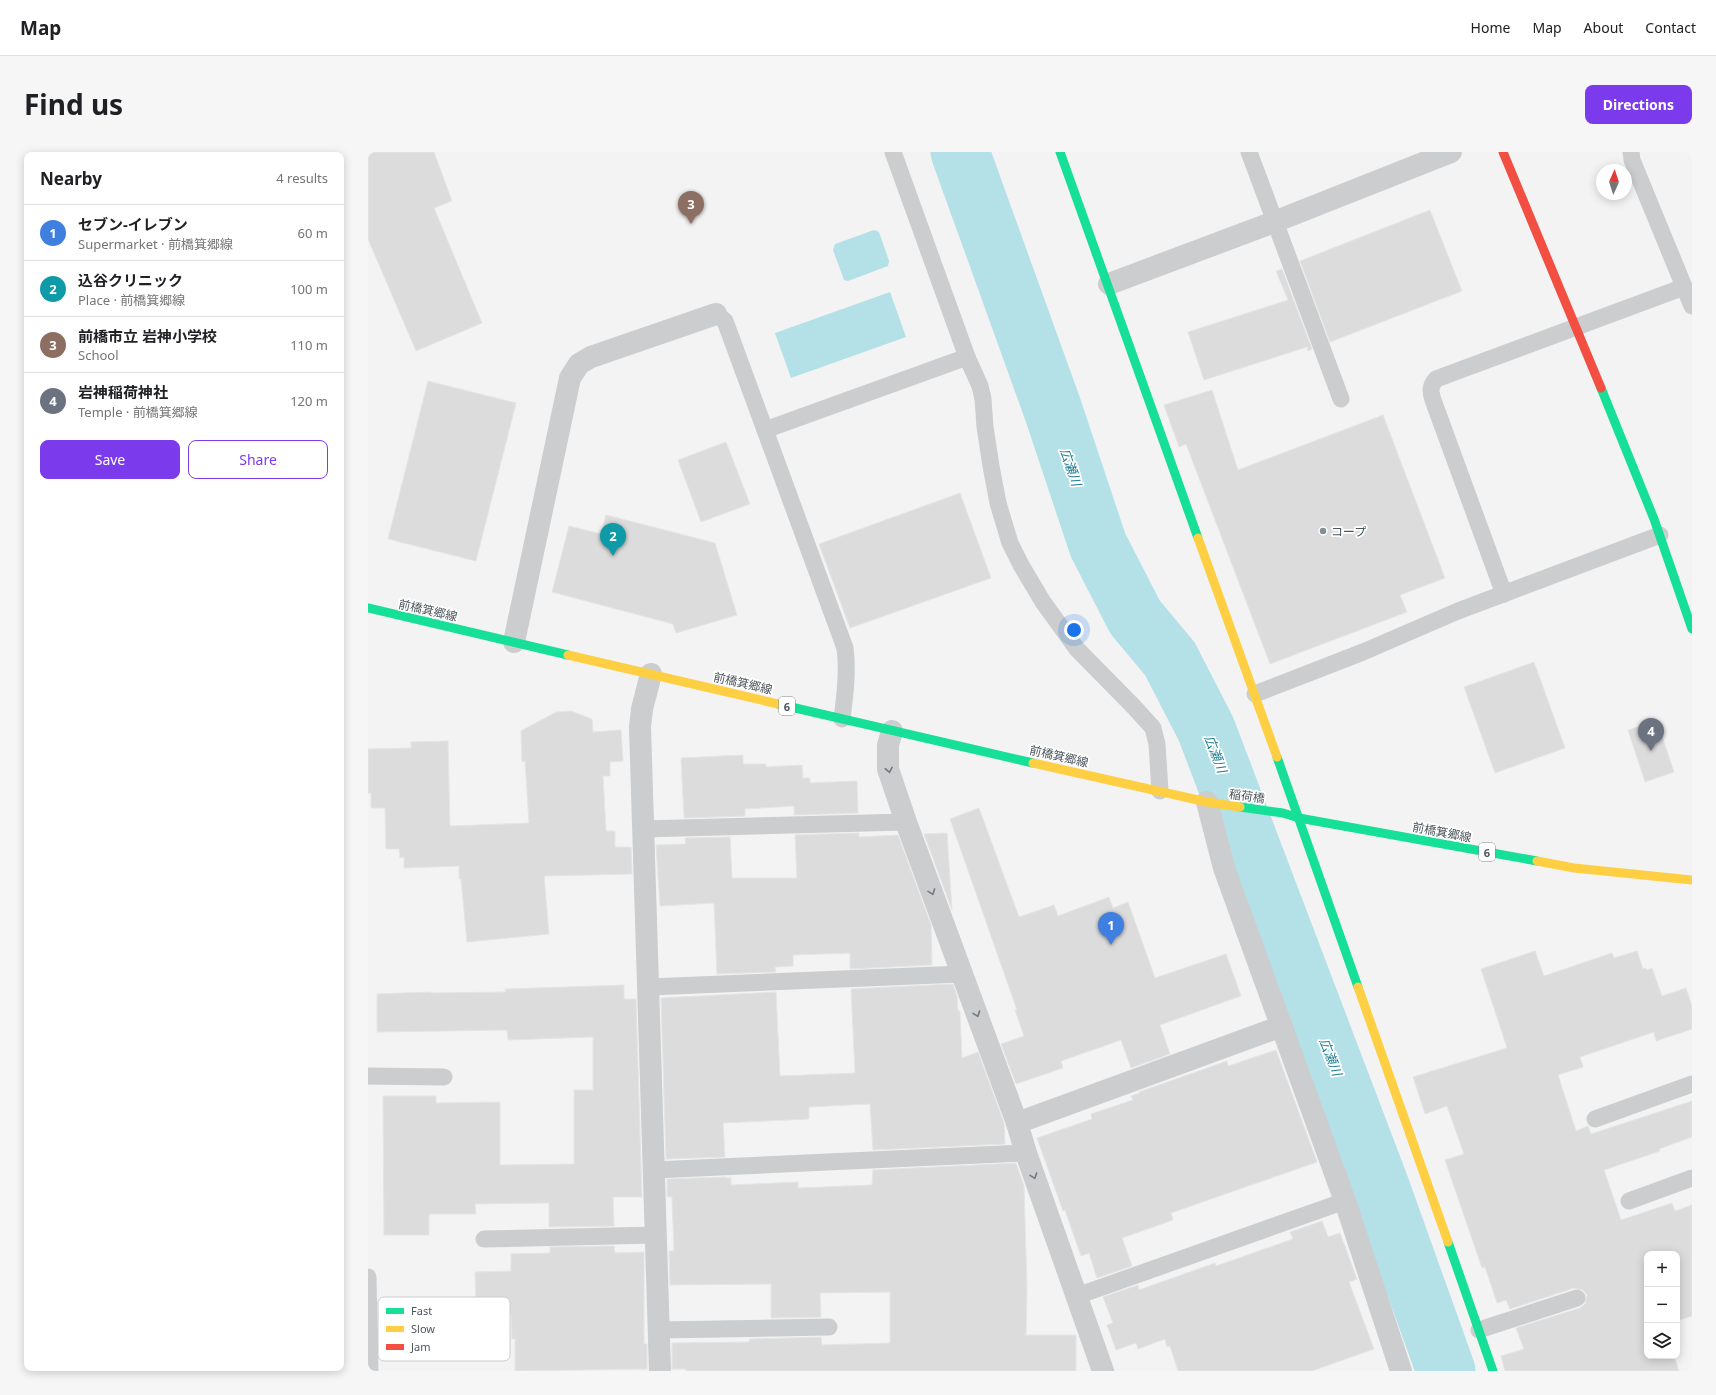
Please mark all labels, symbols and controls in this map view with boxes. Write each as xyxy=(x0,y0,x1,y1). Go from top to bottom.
text: Map xyxy=(20,15,61,41)
text: Home xyxy=(1471,18,1510,37)
text: Map xyxy=(1532,18,1562,37)
text: About xyxy=(1584,18,1623,37)
text: Contact xyxy=(1645,18,1696,37)
text: Find us xyxy=(24,85,123,123)
button: Directions xyxy=(1585,85,1692,124)
north arrow xyxy=(1596,164,1632,200)
text: Nearby xyxy=(40,167,102,190)
text: 4 results xyxy=(276,169,328,187)
pin: 3 xyxy=(678,191,704,224)
text: セブン-イレブン xyxy=(78,214,188,234)
text: 1 xyxy=(49,224,57,242)
text: 60 m xyxy=(298,224,328,242)
text: Supermarket · 前橋箕郷線 xyxy=(78,235,233,253)
text: 込谷クリニック xyxy=(78,270,183,290)
text: 2 xyxy=(49,280,57,298)
text: 100 m xyxy=(290,280,328,298)
text: Place · 前橋箕郷線 xyxy=(78,291,185,309)
text: 前橋市立 岩神小学校 xyxy=(78,326,217,346)
text: 3 xyxy=(49,336,57,354)
text: 110 m xyxy=(290,336,328,354)
text: School xyxy=(78,346,119,364)
text: 岩神稲荷神社 xyxy=(78,382,168,402)
text: 4 xyxy=(49,392,57,410)
text: 120 m xyxy=(290,392,328,410)
text: Temple · 前橋箕郷線 xyxy=(78,403,198,421)
button: Save xyxy=(40,440,180,479)
button: Share xyxy=(188,440,328,479)
water label: 広瀬川 xyxy=(1056,446,1087,490)
pin: 2 xyxy=(600,523,626,556)
place label: コープ xyxy=(1331,523,1366,540)
marker: コープ xyxy=(1318,526,1328,536)
street label: 前橋箕郷線 xyxy=(397,595,459,625)
your location xyxy=(1064,620,1084,640)
street label: 前橋箕郷線 xyxy=(712,668,774,698)
road number: 6 xyxy=(779,697,795,715)
pin: 4 xyxy=(1638,718,1664,751)
water label: 広瀬川 xyxy=(1201,733,1232,777)
street label: 前橋箕郷線 xyxy=(1028,741,1090,771)
one-way arrow xyxy=(884,766,893,773)
street label: 稲荷橋 xyxy=(1228,785,1266,807)
street label: 前橋箕郷線 xyxy=(1411,818,1473,846)
road number: 6 xyxy=(1479,843,1495,861)
one-way arrow xyxy=(927,889,935,896)
pin: 1 xyxy=(1098,912,1124,945)
one-way arrow xyxy=(972,1011,980,1018)
water label: 広瀬川 xyxy=(1316,1036,1347,1080)
one-way arrow xyxy=(1029,1173,1037,1180)
map controls xyxy=(1644,1251,1680,1359)
button: + xyxy=(1644,1251,1680,1287)
button: − xyxy=(1644,1287,1680,1323)
legend xyxy=(378,1297,510,1361)
text: Fast xyxy=(411,1303,432,1318)
text: Slow xyxy=(411,1321,435,1336)
button: layers xyxy=(1644,1323,1680,1359)
text: Jam xyxy=(410,1339,430,1354)

